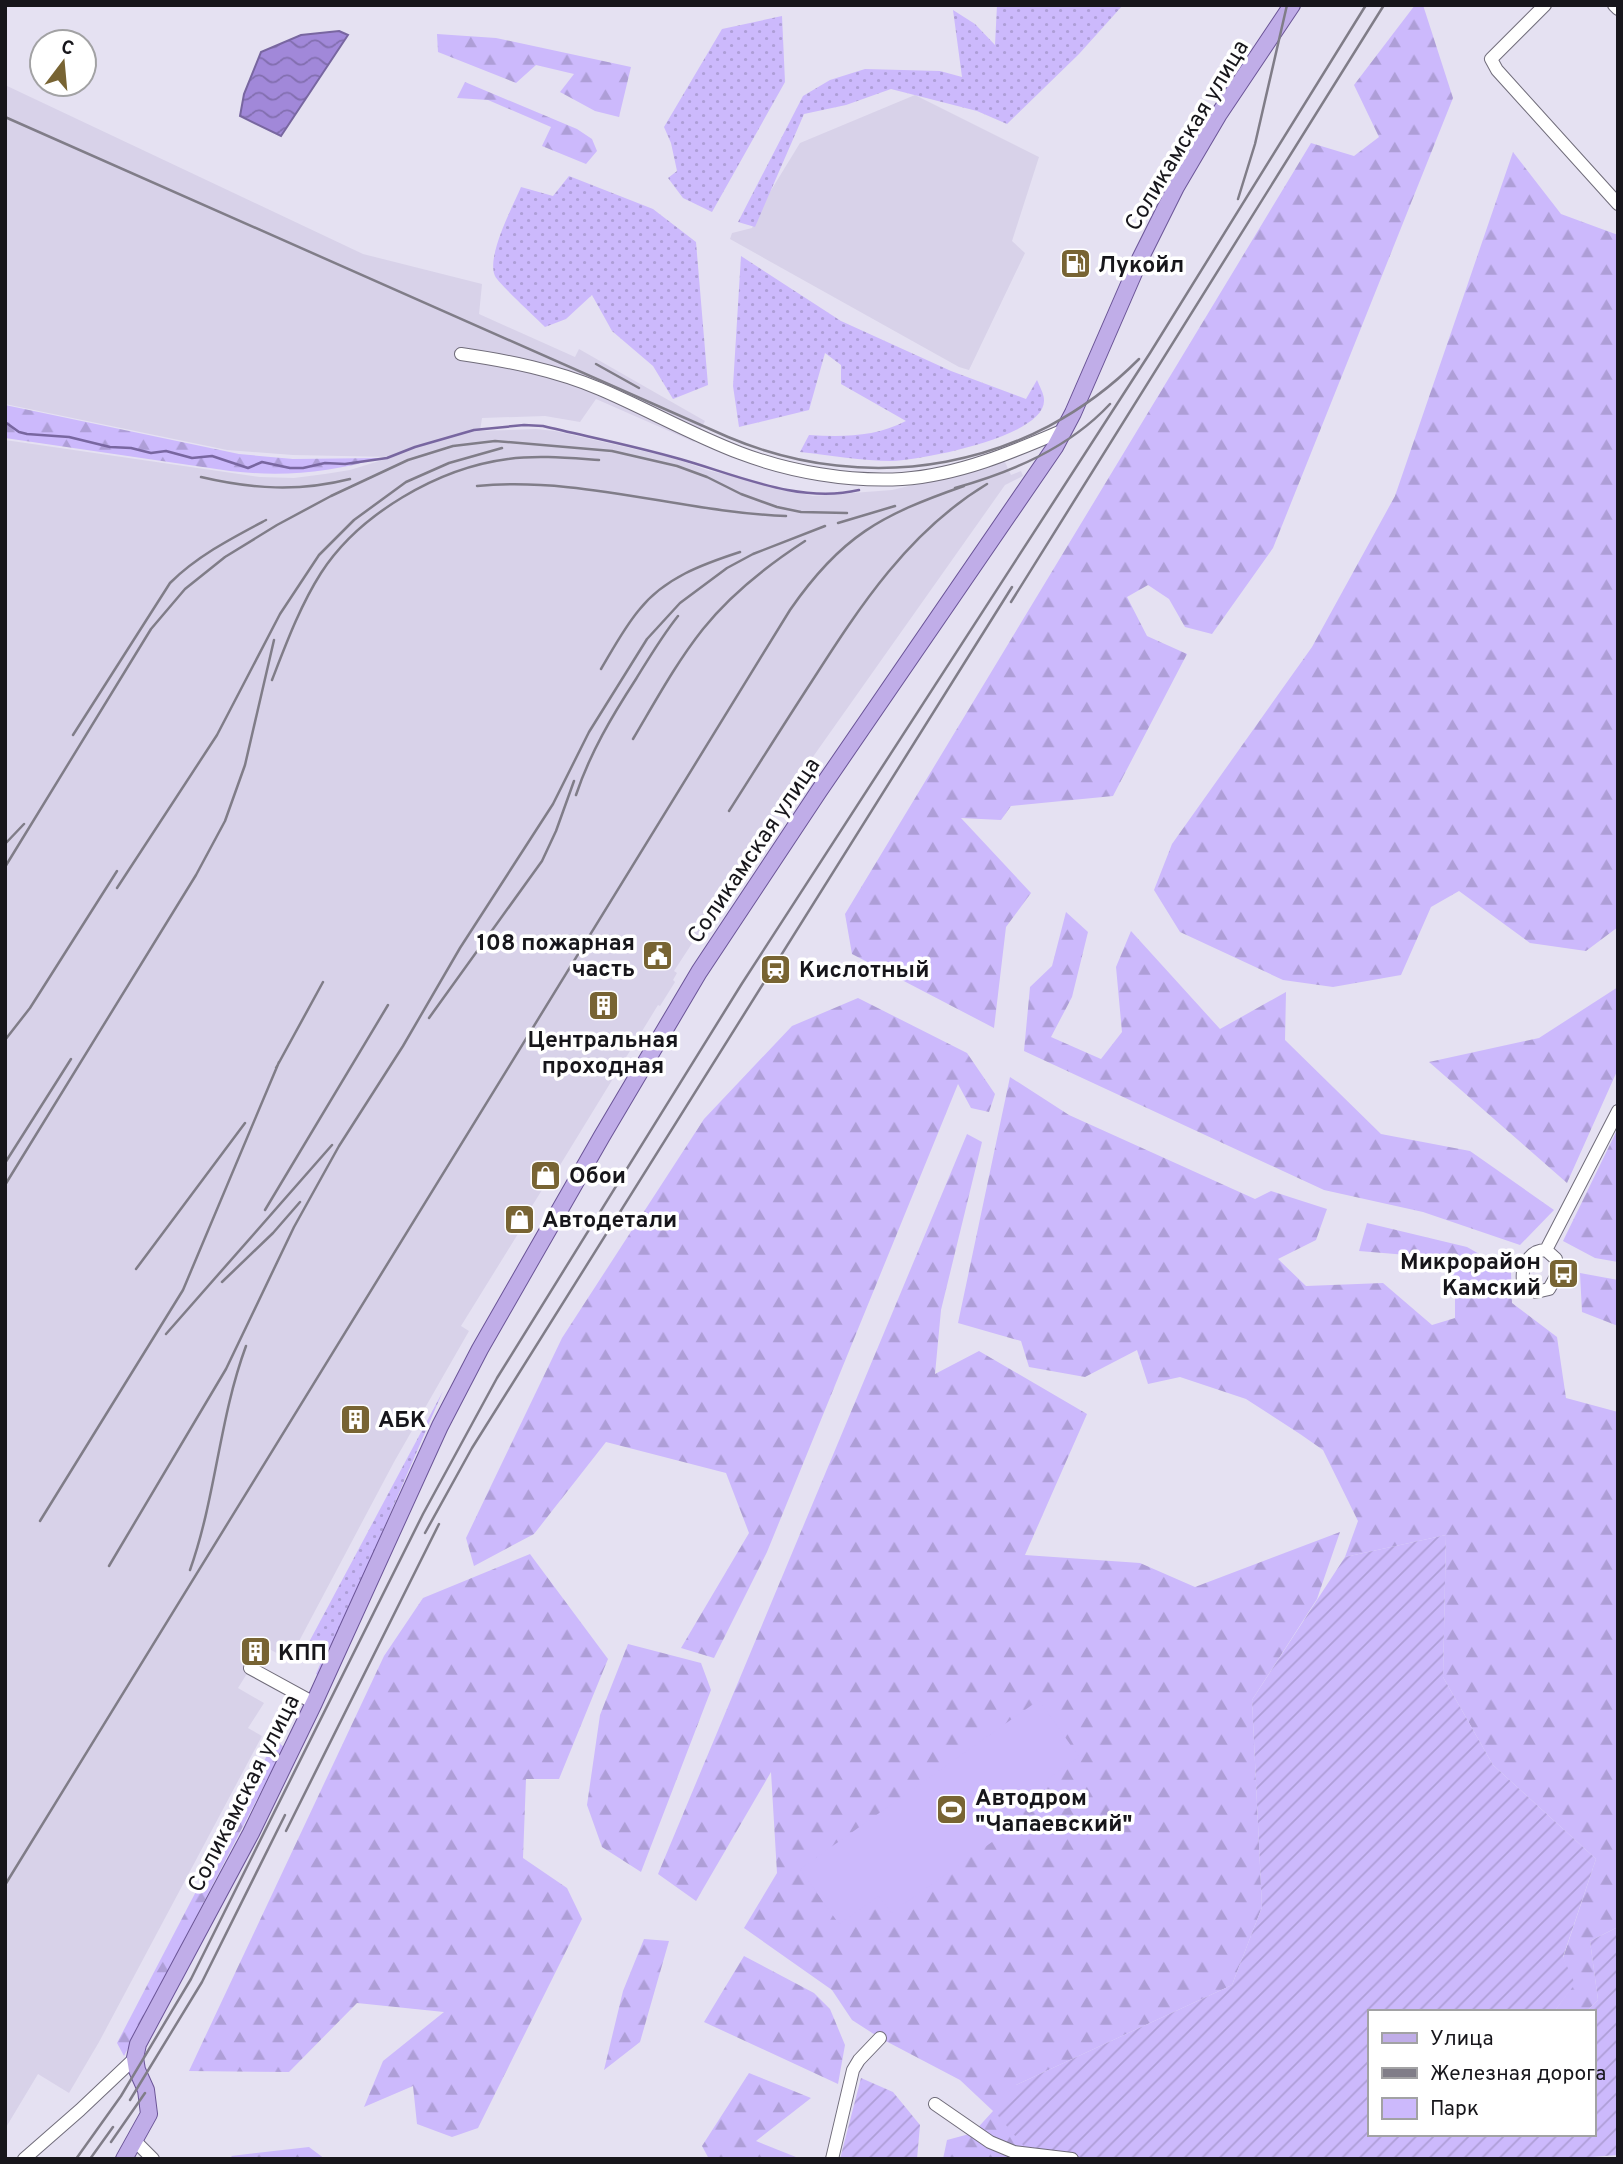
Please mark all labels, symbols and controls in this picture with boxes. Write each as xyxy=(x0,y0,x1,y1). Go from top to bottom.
north arrow xyxy=(28,28,98,98)
text: С xyxy=(58,35,76,62)
street label: Соликамская улица xyxy=(1120,35,1257,237)
fuel station icon: Лукойл xyxy=(1058,247,1092,281)
place label: Лукойл xyxy=(1098,252,1184,281)
street label: Соликамская улица xyxy=(682,753,828,950)
place label: 108 пожарная часть xyxy=(477,930,635,985)
public building icon: 108 пожарная часть xyxy=(641,938,675,972)
station icon: Кислотный xyxy=(759,952,793,986)
place label: Кислотный xyxy=(799,957,930,986)
building icon: Центральная проходная xyxy=(586,988,620,1022)
place label: Центральная проходная xyxy=(528,1027,678,1082)
shop icon: Обои xyxy=(529,1158,563,1192)
place label: Обои xyxy=(569,1163,626,1192)
shop icon: Автодетали xyxy=(502,1202,536,1236)
place label: Автодетали xyxy=(542,1207,677,1236)
place label: Микрорайон Камский xyxy=(1400,1249,1541,1304)
bus stop icon: Микрорайон Камский xyxy=(1547,1257,1581,1291)
building icon: АБК xyxy=(338,1402,372,1436)
place label: АБК xyxy=(378,1407,426,1436)
building icon: КПП xyxy=(238,1635,272,1669)
place label: КПП xyxy=(278,1640,327,1669)
street label: Соликамская улица xyxy=(183,1690,308,1898)
place label: Автодром "Чапаевский" xyxy=(975,1785,1133,1840)
sports icon: Автодром "Чапаевский" xyxy=(935,1793,969,1827)
legend xyxy=(1368,2010,1595,2136)
text: Улица xyxy=(1430,2026,1494,2053)
text: Железная дорога xyxy=(1430,2061,1606,2088)
text: Парк xyxy=(1430,2096,1479,2123)

